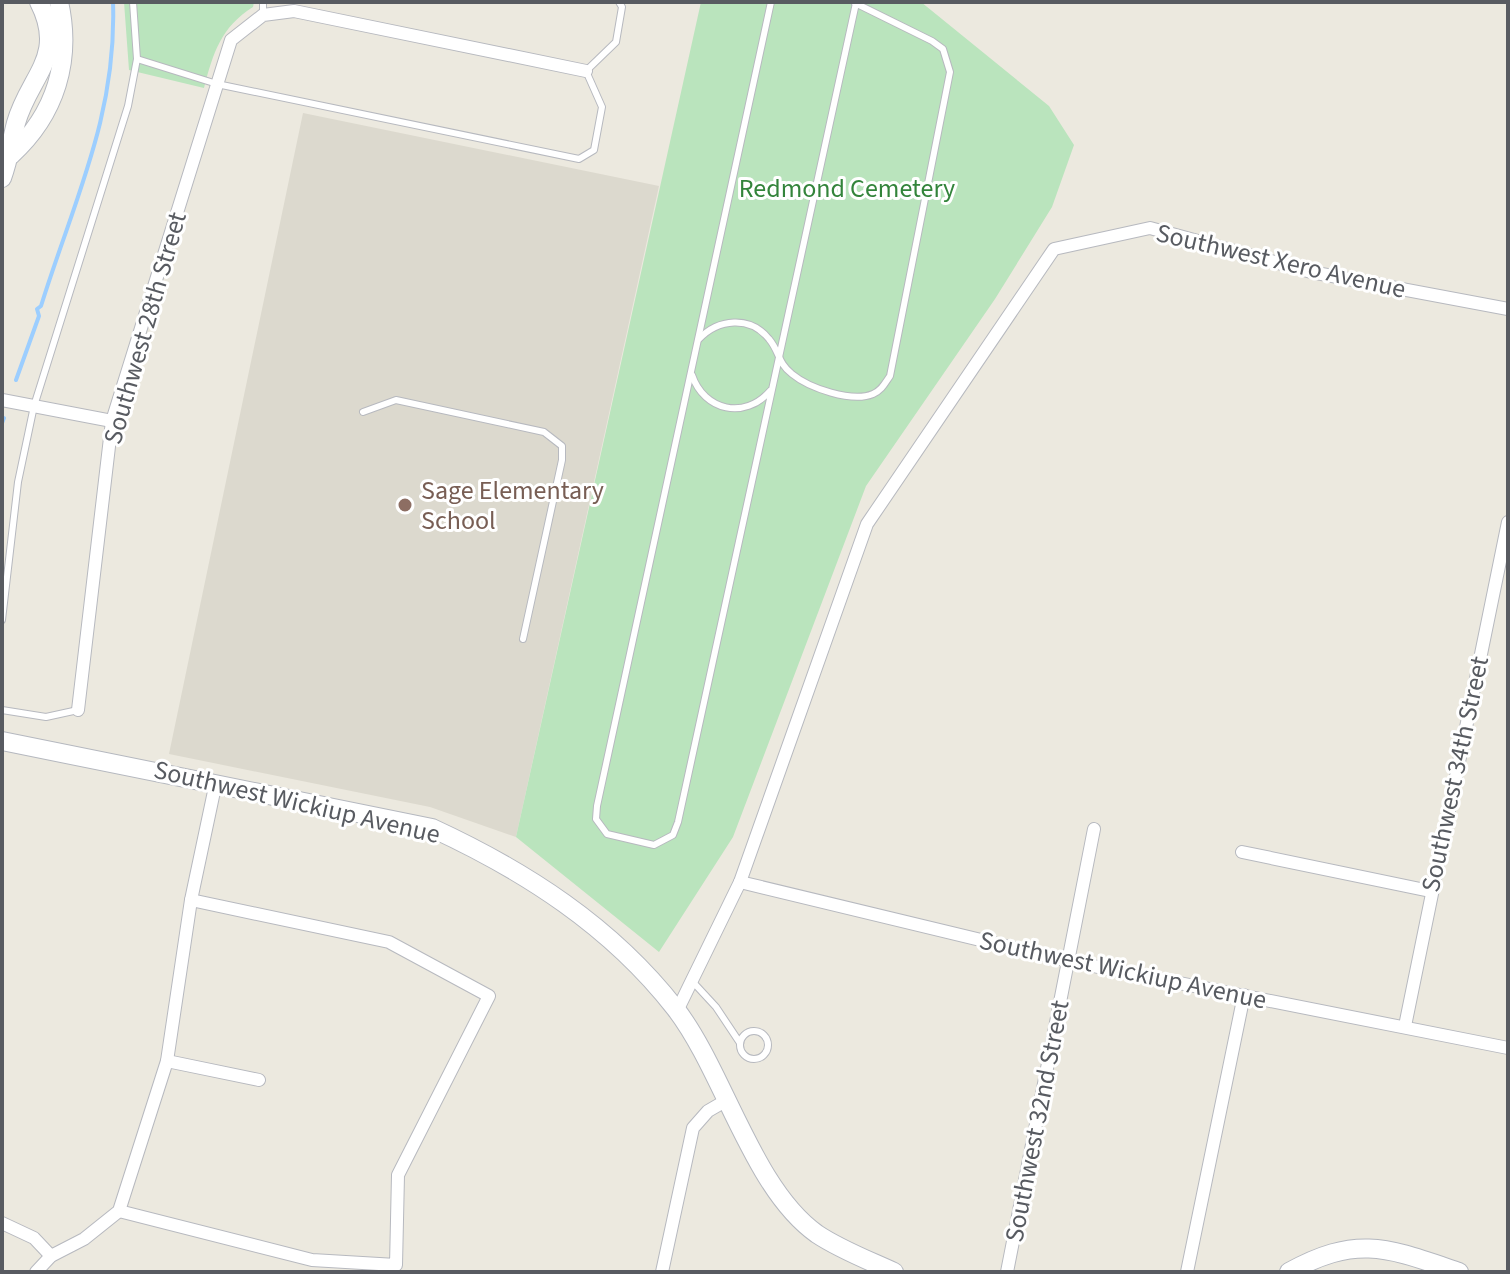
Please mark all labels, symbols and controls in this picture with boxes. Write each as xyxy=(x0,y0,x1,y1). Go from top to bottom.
park label: Redmond Cemetery xyxy=(739,170,955,207)
street label: Southwest 28th Street xyxy=(94,207,196,448)
street label: Southwest Xero Avenue xyxy=(1153,214,1409,308)
place label: Sage Elementary School xyxy=(421,472,604,539)
marker: Sage Elementary School xyxy=(396,496,414,514)
street label: Southwest 34th Street xyxy=(1412,653,1498,895)
street label: Southwest Wickiup Avenue xyxy=(150,751,444,853)
street label: Southwest Wickiup Avenue xyxy=(976,921,1270,1019)
street label: Southwest 32nd Street xyxy=(995,997,1079,1245)

